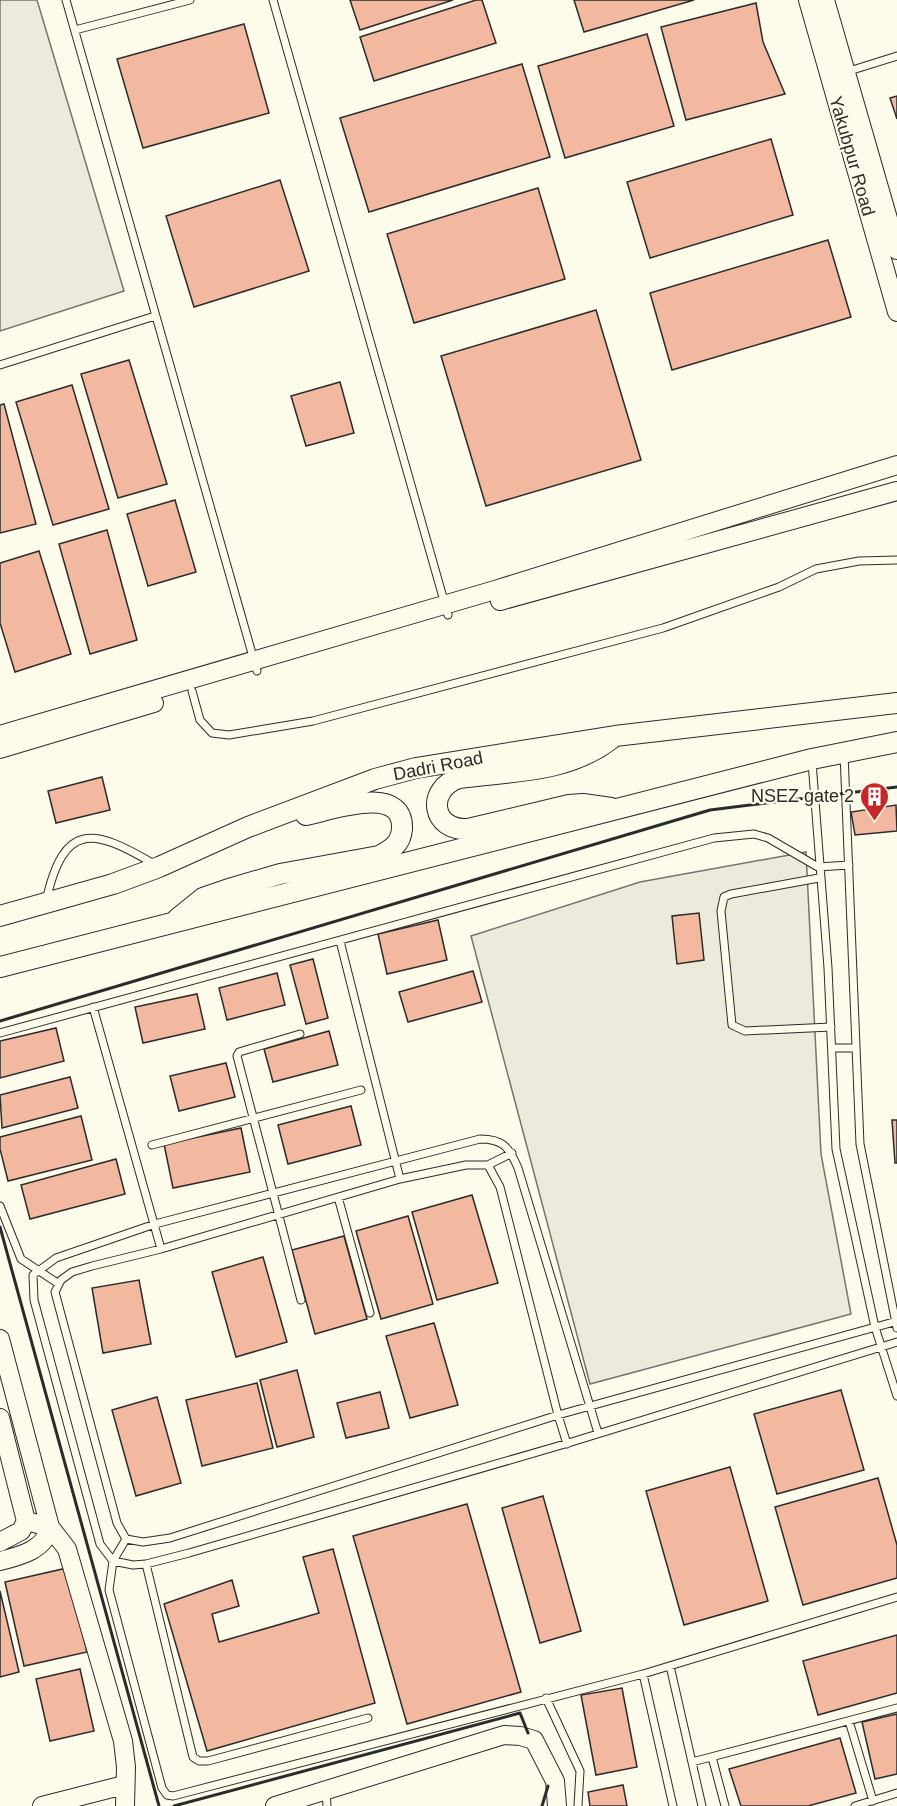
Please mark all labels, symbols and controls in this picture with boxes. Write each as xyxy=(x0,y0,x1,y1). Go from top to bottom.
street label: Yakubpur Road xyxy=(825,94,879,218)
street label: Dadri Road xyxy=(391,747,485,785)
building icon: NSEZ gate 2 xyxy=(859,780,891,822)
place label: NSEZ gate 2 xyxy=(751,786,854,806)

